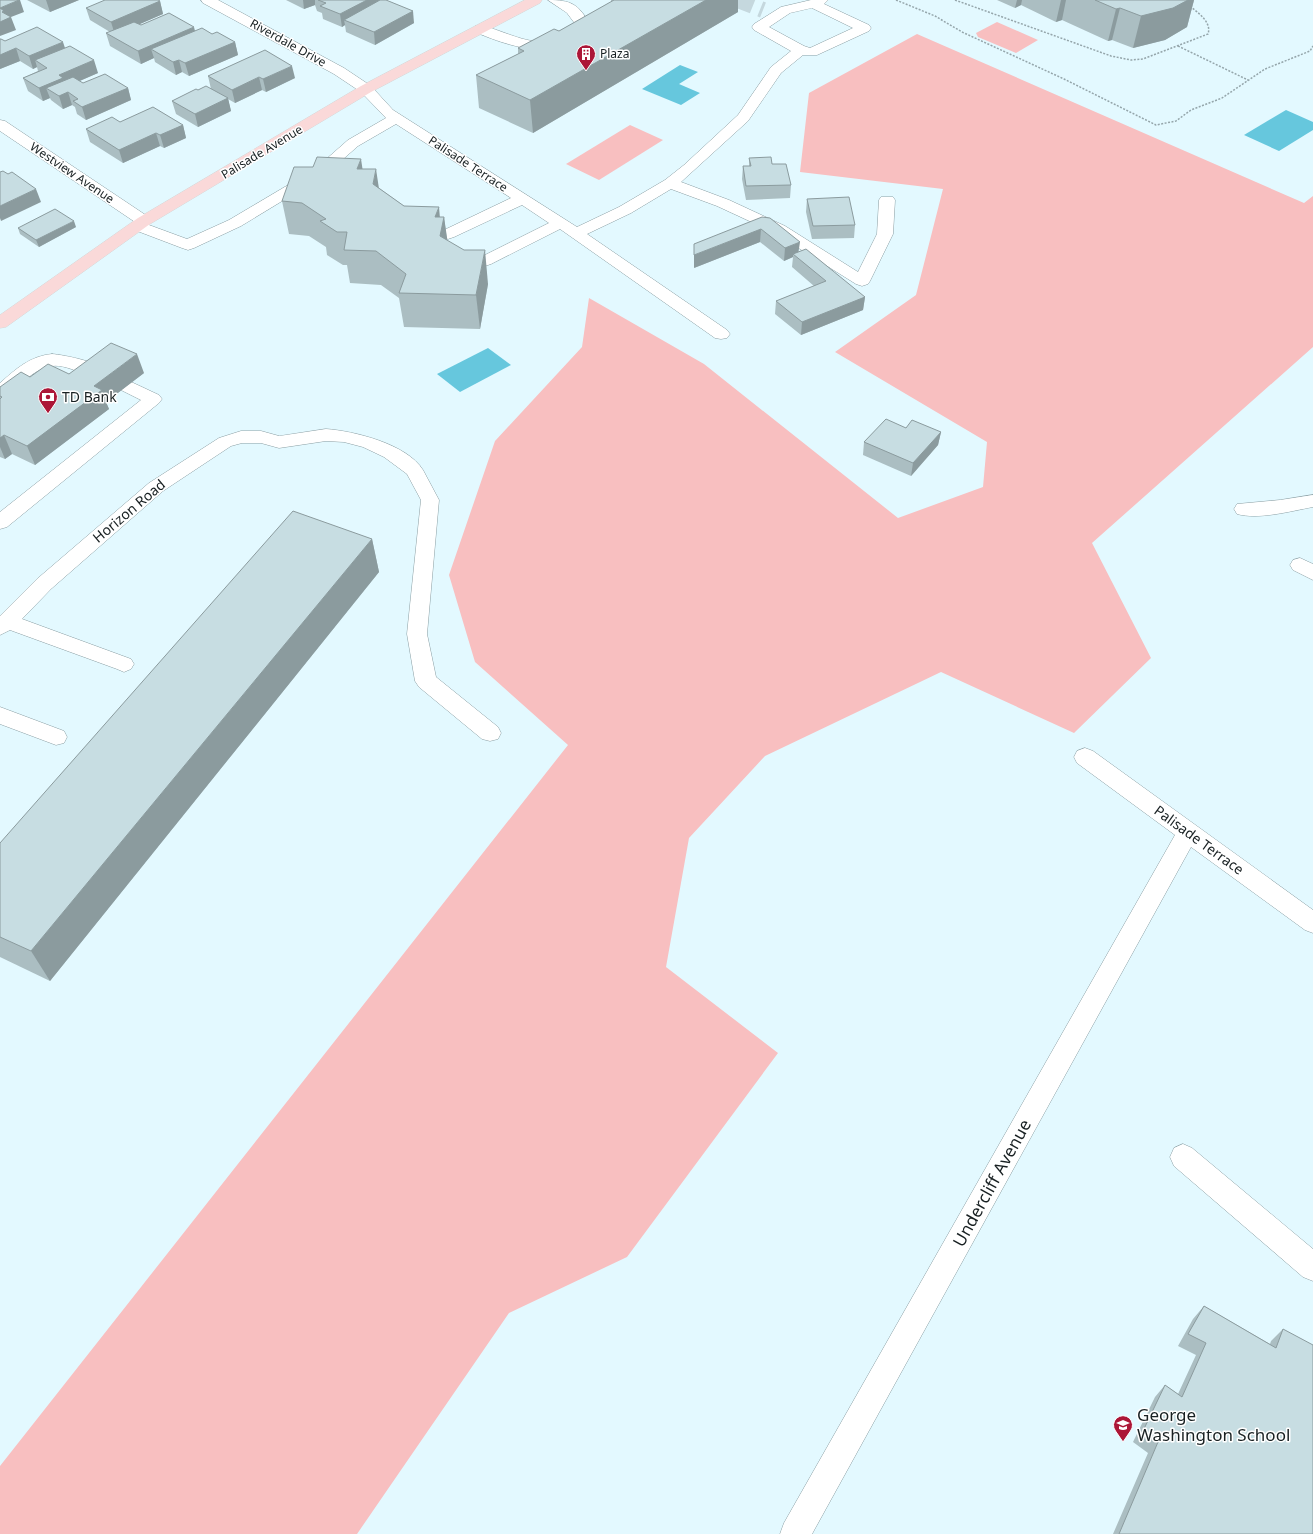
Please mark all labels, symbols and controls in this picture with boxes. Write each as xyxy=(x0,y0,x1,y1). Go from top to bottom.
street label: Riverdale Drive xyxy=(247,15,330,71)
building icon: Plaza xyxy=(575,43,597,71)
place label: Plaza xyxy=(600,45,629,62)
street label: Palisade Avenue xyxy=(218,120,306,183)
street label: Palisade Terrace xyxy=(425,132,511,196)
street label: Westview Avenue xyxy=(27,138,118,207)
bank icon: TD Bank xyxy=(37,386,59,414)
place label: TD Bank xyxy=(62,387,117,406)
street label: Horizon Road xyxy=(88,475,169,547)
street label: Palisade Terrace xyxy=(1151,801,1248,879)
street label: Undercliff Avenue xyxy=(947,1115,1036,1251)
place label: George Washington School xyxy=(1137,1403,1290,1446)
school or university icon: George Washington School xyxy=(1112,1414,1134,1442)

